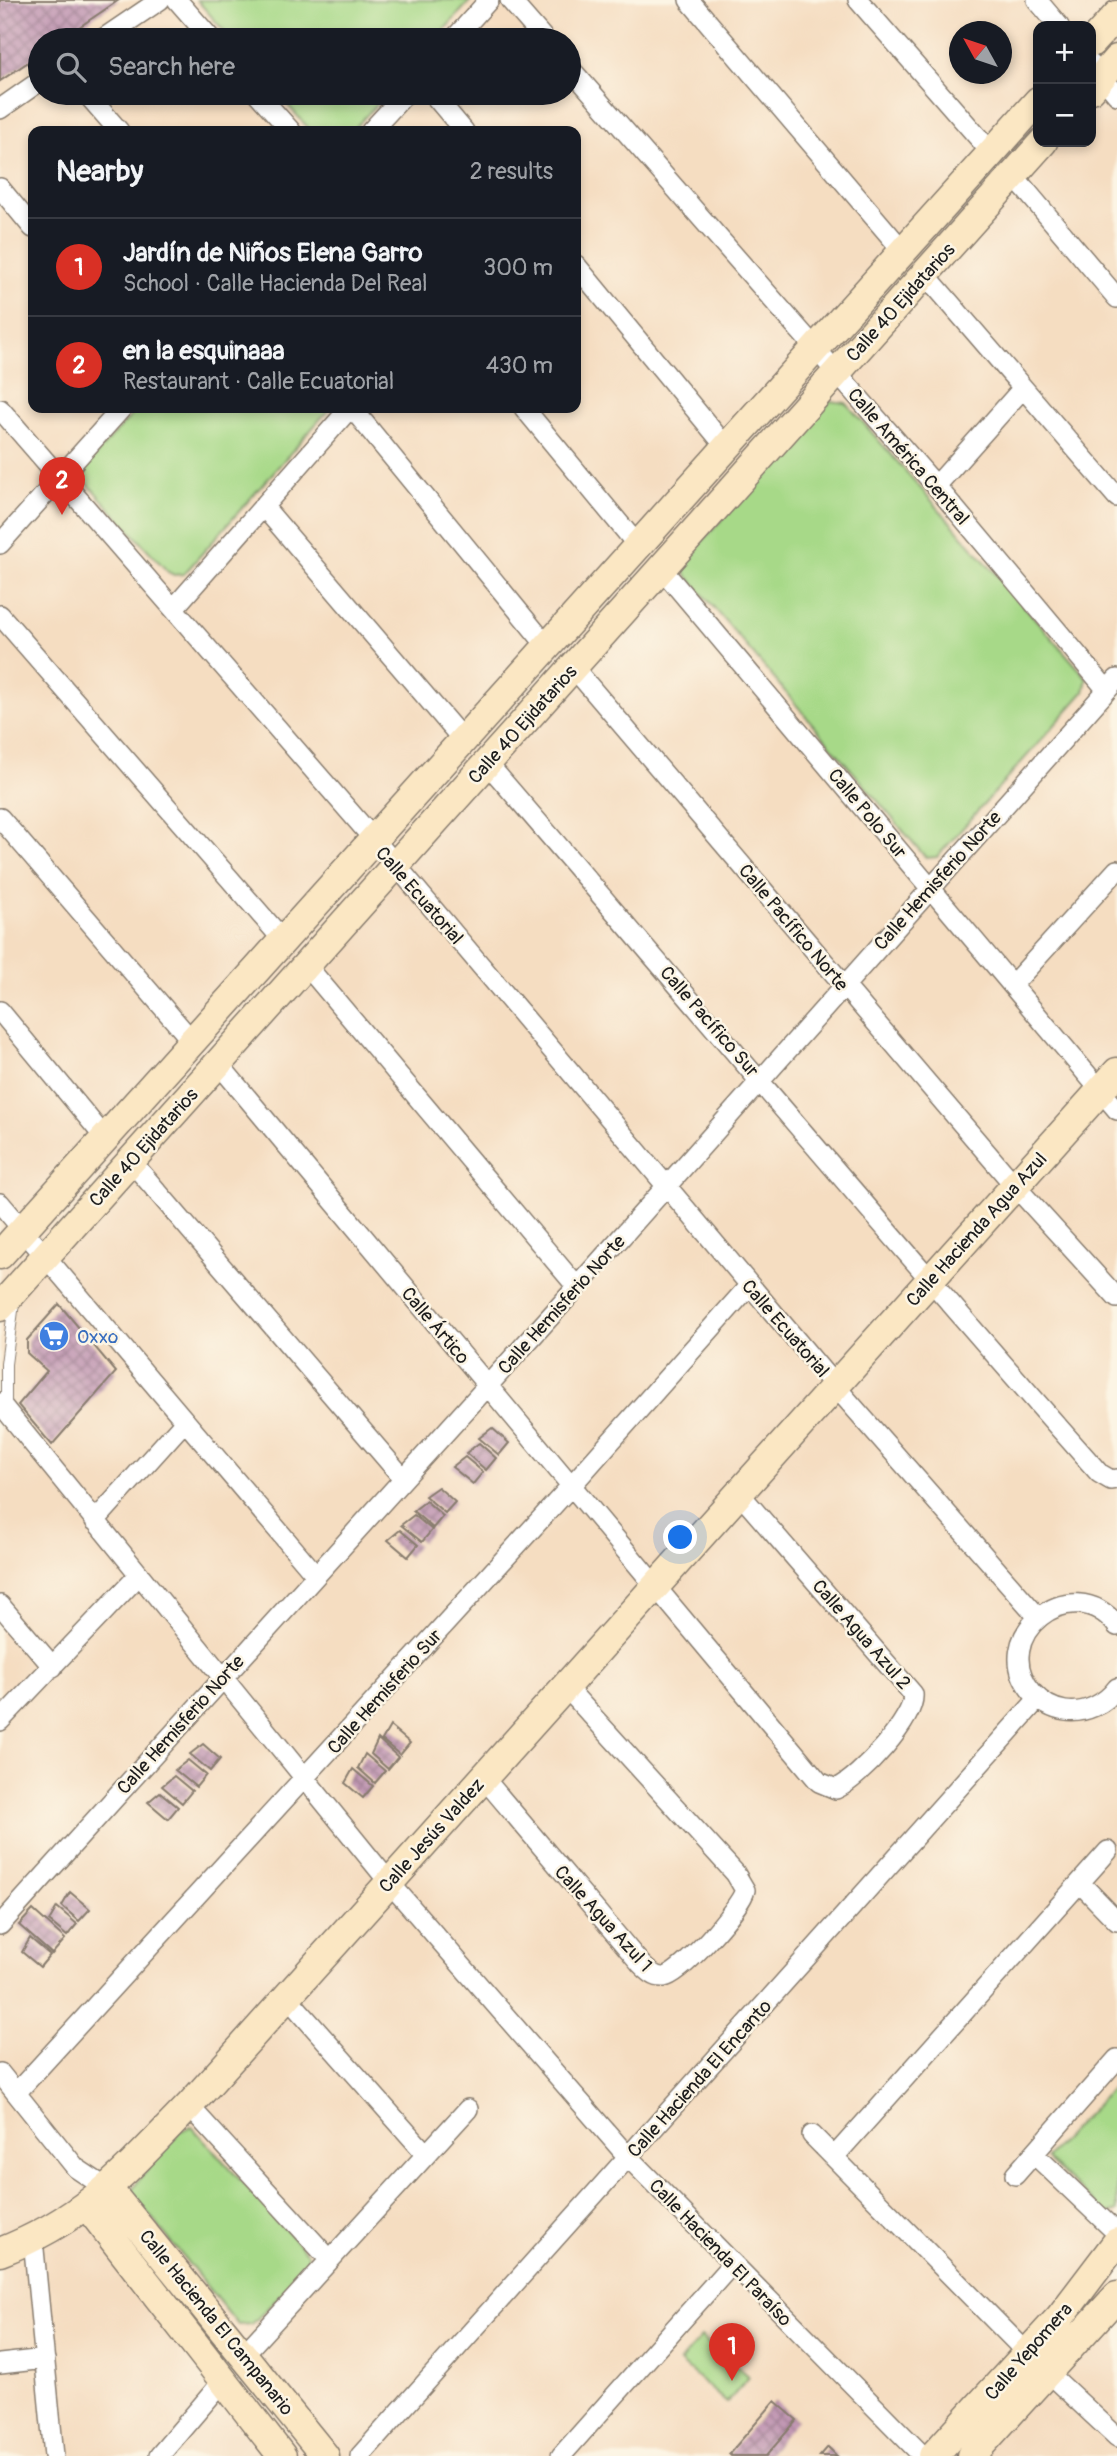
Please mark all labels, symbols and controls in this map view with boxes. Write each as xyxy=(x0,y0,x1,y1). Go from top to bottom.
north arrow xyxy=(949,21,1012,84)
map controls xyxy=(1033,21,1096,147)
button: + xyxy=(1033,21,1096,84)
search box xyxy=(28,28,581,105)
icon: search xyxy=(52,48,90,86)
text: Search here xyxy=(108,51,235,83)
button: − xyxy=(1033,84,1096,147)
text: Nearby xyxy=(56,153,143,190)
text: 2 results xyxy=(470,157,553,186)
text: Jardín de Niños Elena Garro xyxy=(123,237,422,269)
street label: Calle 40 Ejidatarios xyxy=(841,238,961,367)
text: 1 xyxy=(75,253,84,282)
text: 300 m xyxy=(483,253,553,282)
text: School · Calle Hacienda Del Real xyxy=(123,269,428,298)
text: en la esquinaaa xyxy=(123,335,285,367)
text: 2 xyxy=(73,351,85,380)
text: 430 m xyxy=(486,351,553,380)
text: Restaurant · Calle Ecuatorial xyxy=(123,367,394,396)
street label: Calle América Central xyxy=(842,383,974,530)
pin: 2 xyxy=(39,457,85,515)
street label: Calle 40 Ejidatarios xyxy=(463,660,583,789)
street label: Calle Polo Sur xyxy=(823,764,912,864)
street label: Calle Hemisferio Norte xyxy=(869,805,1007,955)
street label: Calle Ecuatorial xyxy=(370,842,468,950)
street label: Calle Pacífico Norte xyxy=(733,859,854,997)
street label: Calle Pacífico Sur xyxy=(655,961,764,1082)
street label: Calle 40 Ejidatarios xyxy=(84,1083,204,1212)
street label: Calle Hacienda Agua Azul xyxy=(901,1147,1052,1312)
street label: Calle Hemisferio Norte xyxy=(493,1229,631,1379)
street label: Calle Ecuatorial xyxy=(736,1275,834,1383)
street label: Calle Ártico xyxy=(396,1282,474,1369)
supermarket icon: Oxxo xyxy=(37,1319,71,1353)
place label: Oxxo xyxy=(77,1325,118,1349)
your location xyxy=(663,1520,697,1554)
street label: Calle Agua Azul 2 xyxy=(807,1575,916,1695)
street label: Calle Hemisferio Sur xyxy=(322,1624,447,1759)
street label: Calle Hemisferio Norte xyxy=(112,1649,250,1799)
street label: Calle Jesús Valdez xyxy=(374,1773,490,1898)
street label: Calle Agua Azul 1 xyxy=(549,1860,657,1977)
street label: Calle Hacienda El Encanto xyxy=(622,1995,777,2163)
street label: Calle Hacienda El Paraíso xyxy=(644,2174,797,2331)
street label: Calle Hacienda El Campanario xyxy=(134,2225,299,2420)
street label: Calle Yepomera xyxy=(980,2298,1078,2406)
pin: 1 xyxy=(709,2323,755,2381)

